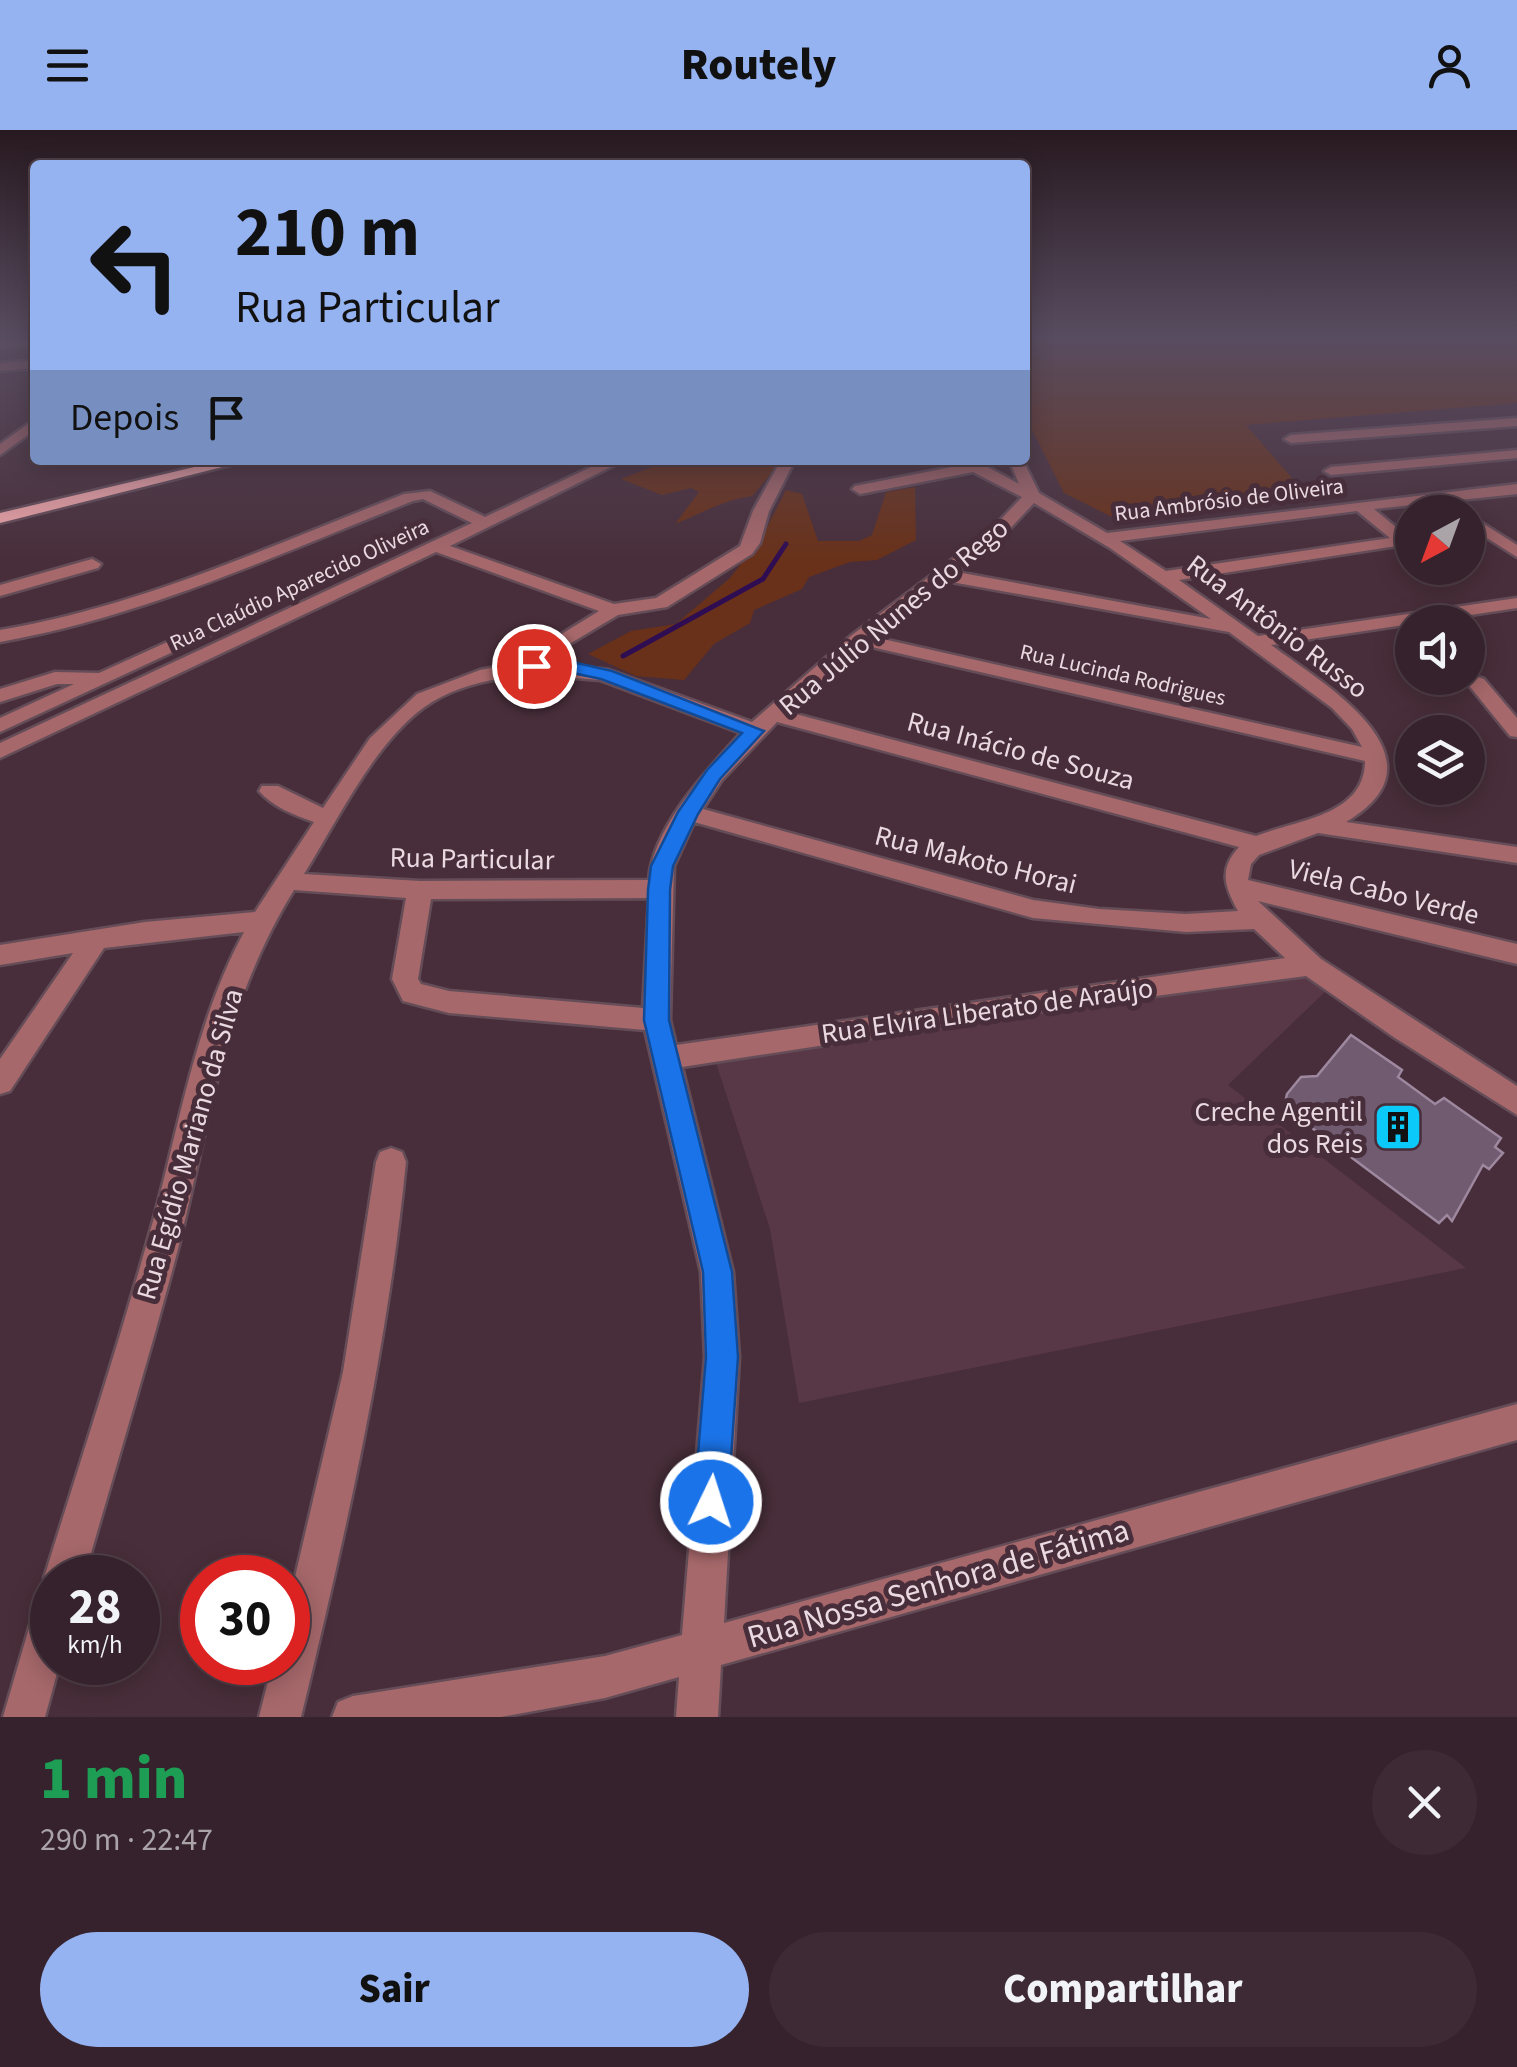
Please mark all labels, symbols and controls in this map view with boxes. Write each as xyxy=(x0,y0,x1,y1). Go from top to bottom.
text: Routely xyxy=(681,33,836,97)
icon: menu xyxy=(40,38,95,93)
icon: person xyxy=(1422,38,1477,93)
text: 210 m xyxy=(235,183,420,283)
icon: left xyxy=(70,200,200,330)
text: Rua Particular xyxy=(235,276,500,340)
icon: arrive xyxy=(199,390,254,445)
text: Depois xyxy=(70,391,179,445)
street label: Rua Ambrósio de Oliveira xyxy=(1113,470,1345,530)
north arrow xyxy=(1395,495,1485,585)
map controls xyxy=(1395,495,1485,805)
street label: Rua Júlio Nunes do Rego xyxy=(770,509,1017,725)
street label: Rua Claúdio Aparecido Oliveira xyxy=(165,511,434,659)
street label: Rua Antônio Russo xyxy=(1178,545,1377,709)
button: sound xyxy=(1395,605,1485,695)
pin xyxy=(492,624,577,709)
street label: Rua Lucinda Rodrigues xyxy=(1017,636,1229,714)
icon: arrive xyxy=(507,639,562,694)
street label: Rua Inácio de Souza xyxy=(903,701,1139,801)
button: layers xyxy=(1395,715,1485,805)
street label: Rua Makoto Horai xyxy=(871,816,1081,904)
street label: Rua Particular xyxy=(389,838,555,880)
street label: Viela Cabo Verde xyxy=(1284,849,1483,935)
street label: Rua Elvira Liberato de Araújo xyxy=(819,968,1156,1054)
street label: Rua Egídio Mariano da Silva xyxy=(126,984,254,1305)
place label: Creche Agentil dos Reis xyxy=(1195,1092,1363,1164)
building icon: Creche Agentil dos Reis xyxy=(1372,1101,1424,1153)
position arrow xyxy=(659,1450,763,1554)
street label: Rua Nossa Senhora de Fátima xyxy=(742,1507,1135,1661)
speed limit sign: 30 xyxy=(180,1555,310,1685)
text: 28 xyxy=(69,1572,121,1643)
text: km/h xyxy=(67,1627,123,1663)
text: 1 min xyxy=(40,1737,187,1822)
button: close xyxy=(1372,1750,1477,1855)
text: 290 m · 22:47 xyxy=(40,1817,213,1863)
button: Sair xyxy=(40,1932,749,2047)
button: Compartilhar xyxy=(769,1932,1477,2047)

